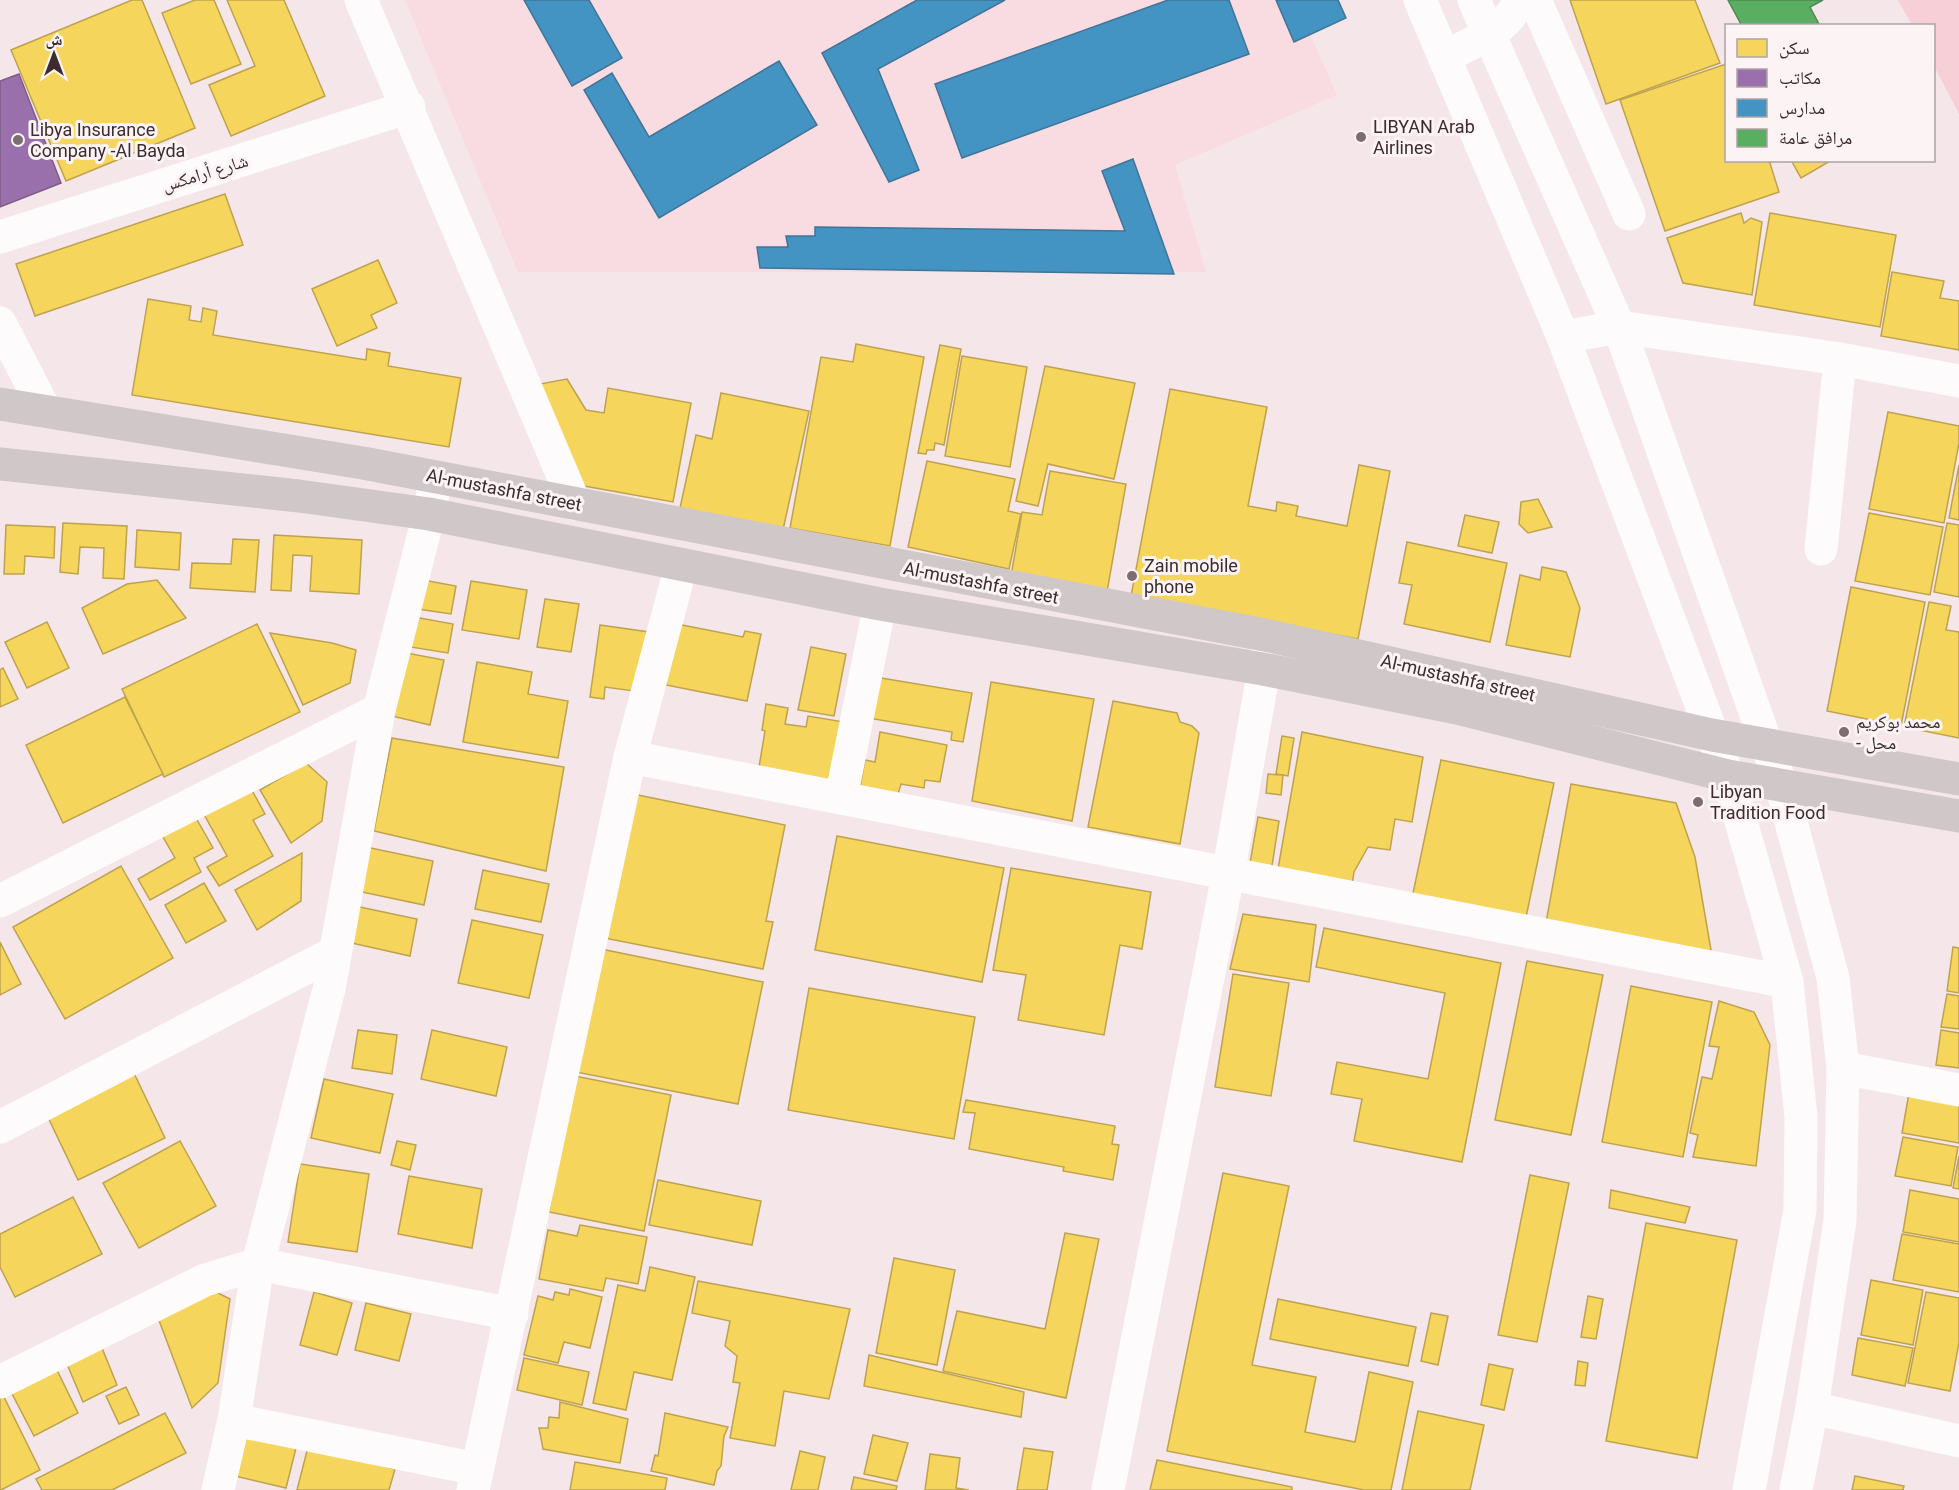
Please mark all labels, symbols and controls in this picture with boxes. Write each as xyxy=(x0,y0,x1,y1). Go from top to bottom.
north arrow xyxy=(24,24,84,84)
legend xyxy=(1725,24,1935,162)
text: ش xyxy=(46,30,63,49)
text: سكن xyxy=(1779,37,1810,59)
text: مكاتب xyxy=(1779,67,1821,89)
text: مدارس xyxy=(1779,97,1825,119)
place label: LIBYAN Arab Airlines xyxy=(1373,116,1475,158)
place label: Libya Insurance Company -Al Bayda xyxy=(30,119,185,161)
text: مرافق عامة xyxy=(1779,127,1852,149)
marker: LIBYAN Arab Airlines xyxy=(1354,130,1368,144)
marker: Libya Insurance Company -Al Bayda xyxy=(11,133,25,147)
street label: شارع أرامكس xyxy=(159,149,251,197)
street label: Al-mustashfa street xyxy=(425,464,584,515)
place label: Zain mobile phone xyxy=(1144,555,1238,597)
street label: Al-mustashfa street xyxy=(902,557,1061,608)
marker: Zain mobile phone xyxy=(1125,569,1139,583)
street label: Al-mustashfa street xyxy=(1379,650,1537,705)
place label: محمد بوكريم - محل xyxy=(1856,711,1940,754)
marker: محمد بوكريم - محل xyxy=(1837,725,1851,739)
place label: Libyan Tradition Food xyxy=(1710,781,1826,823)
marker: Libyan Tradition Food xyxy=(1691,795,1705,809)

